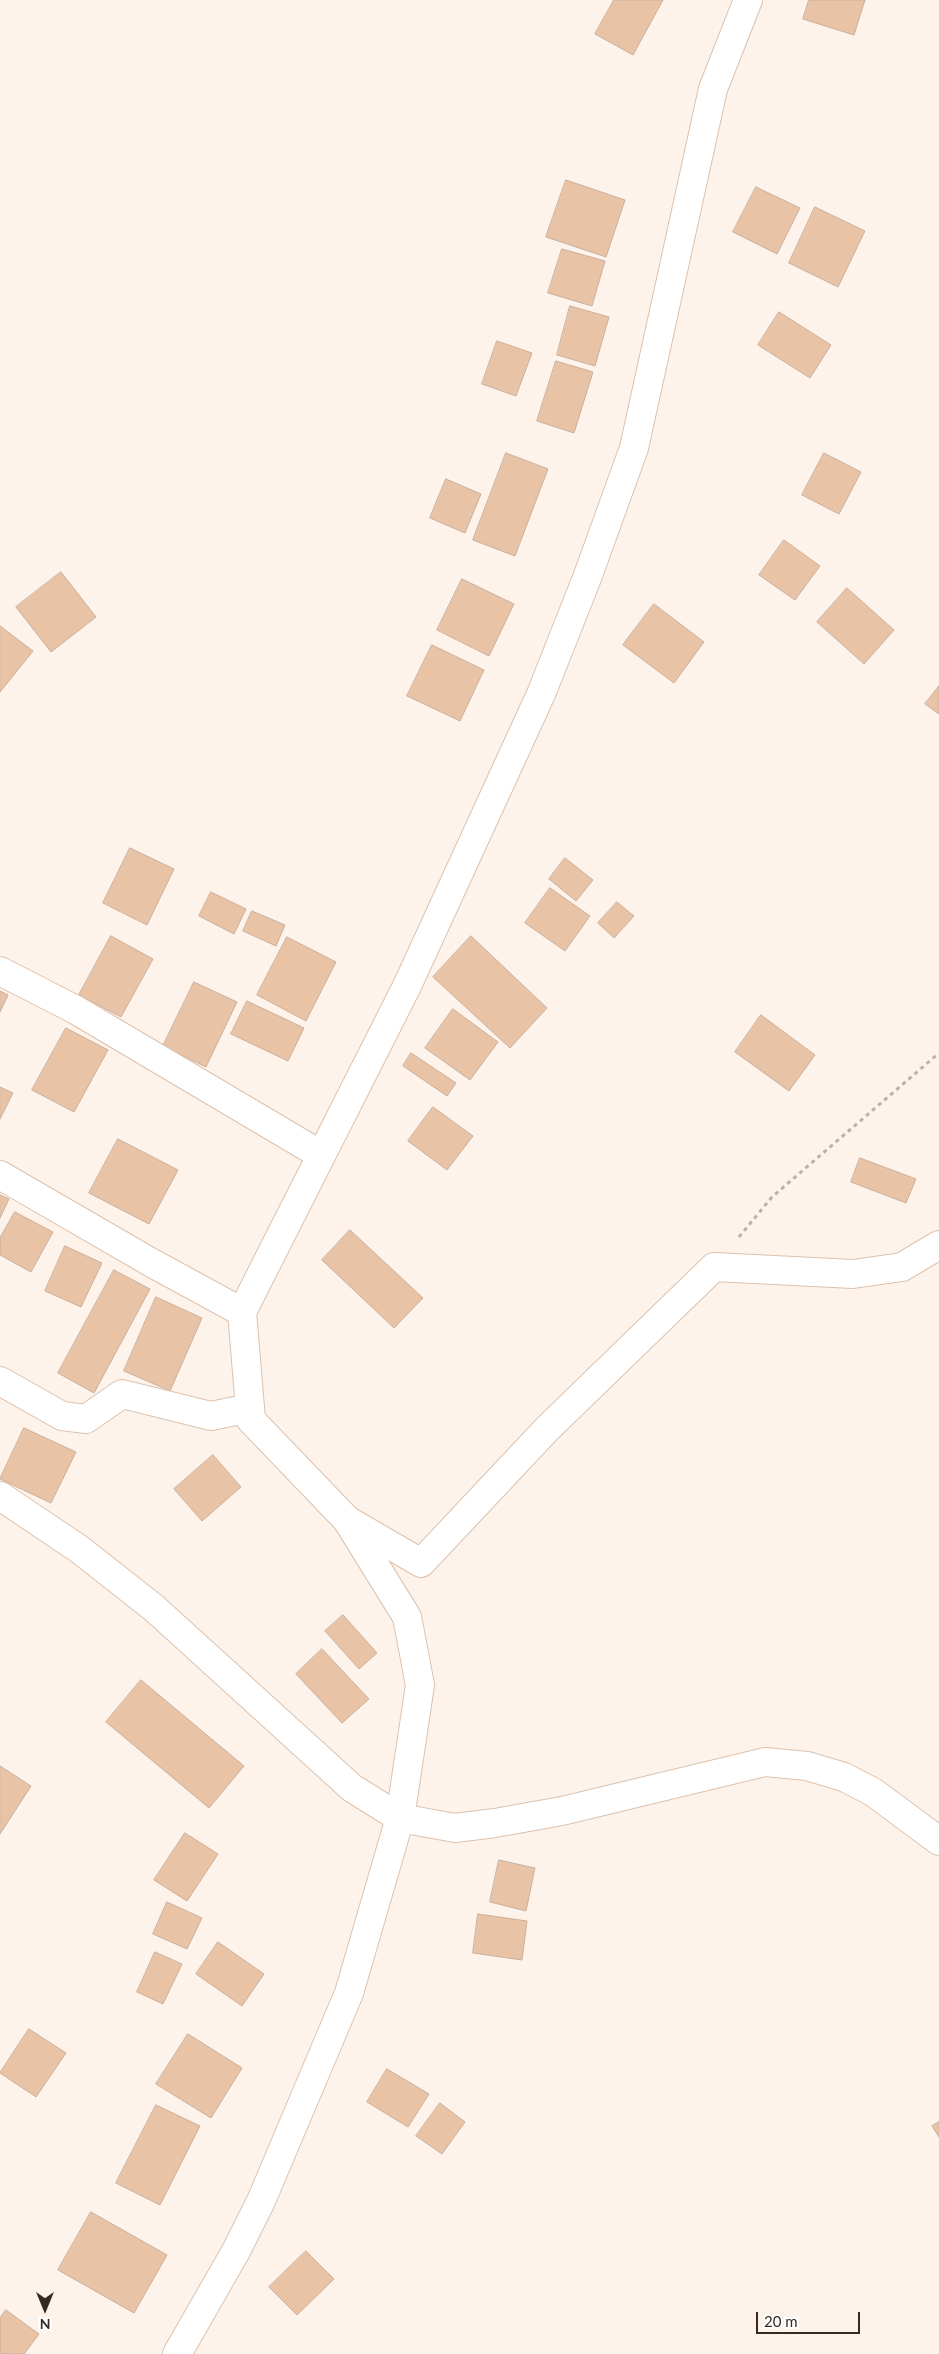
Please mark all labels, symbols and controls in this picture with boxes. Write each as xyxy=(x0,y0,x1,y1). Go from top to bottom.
north arrow xyxy=(20,2284,70,2334)
scale bar xyxy=(759,2302,863,2334)
text: 20 m xyxy=(764,2312,798,2330)
text: N xyxy=(40,2316,50,2333)

